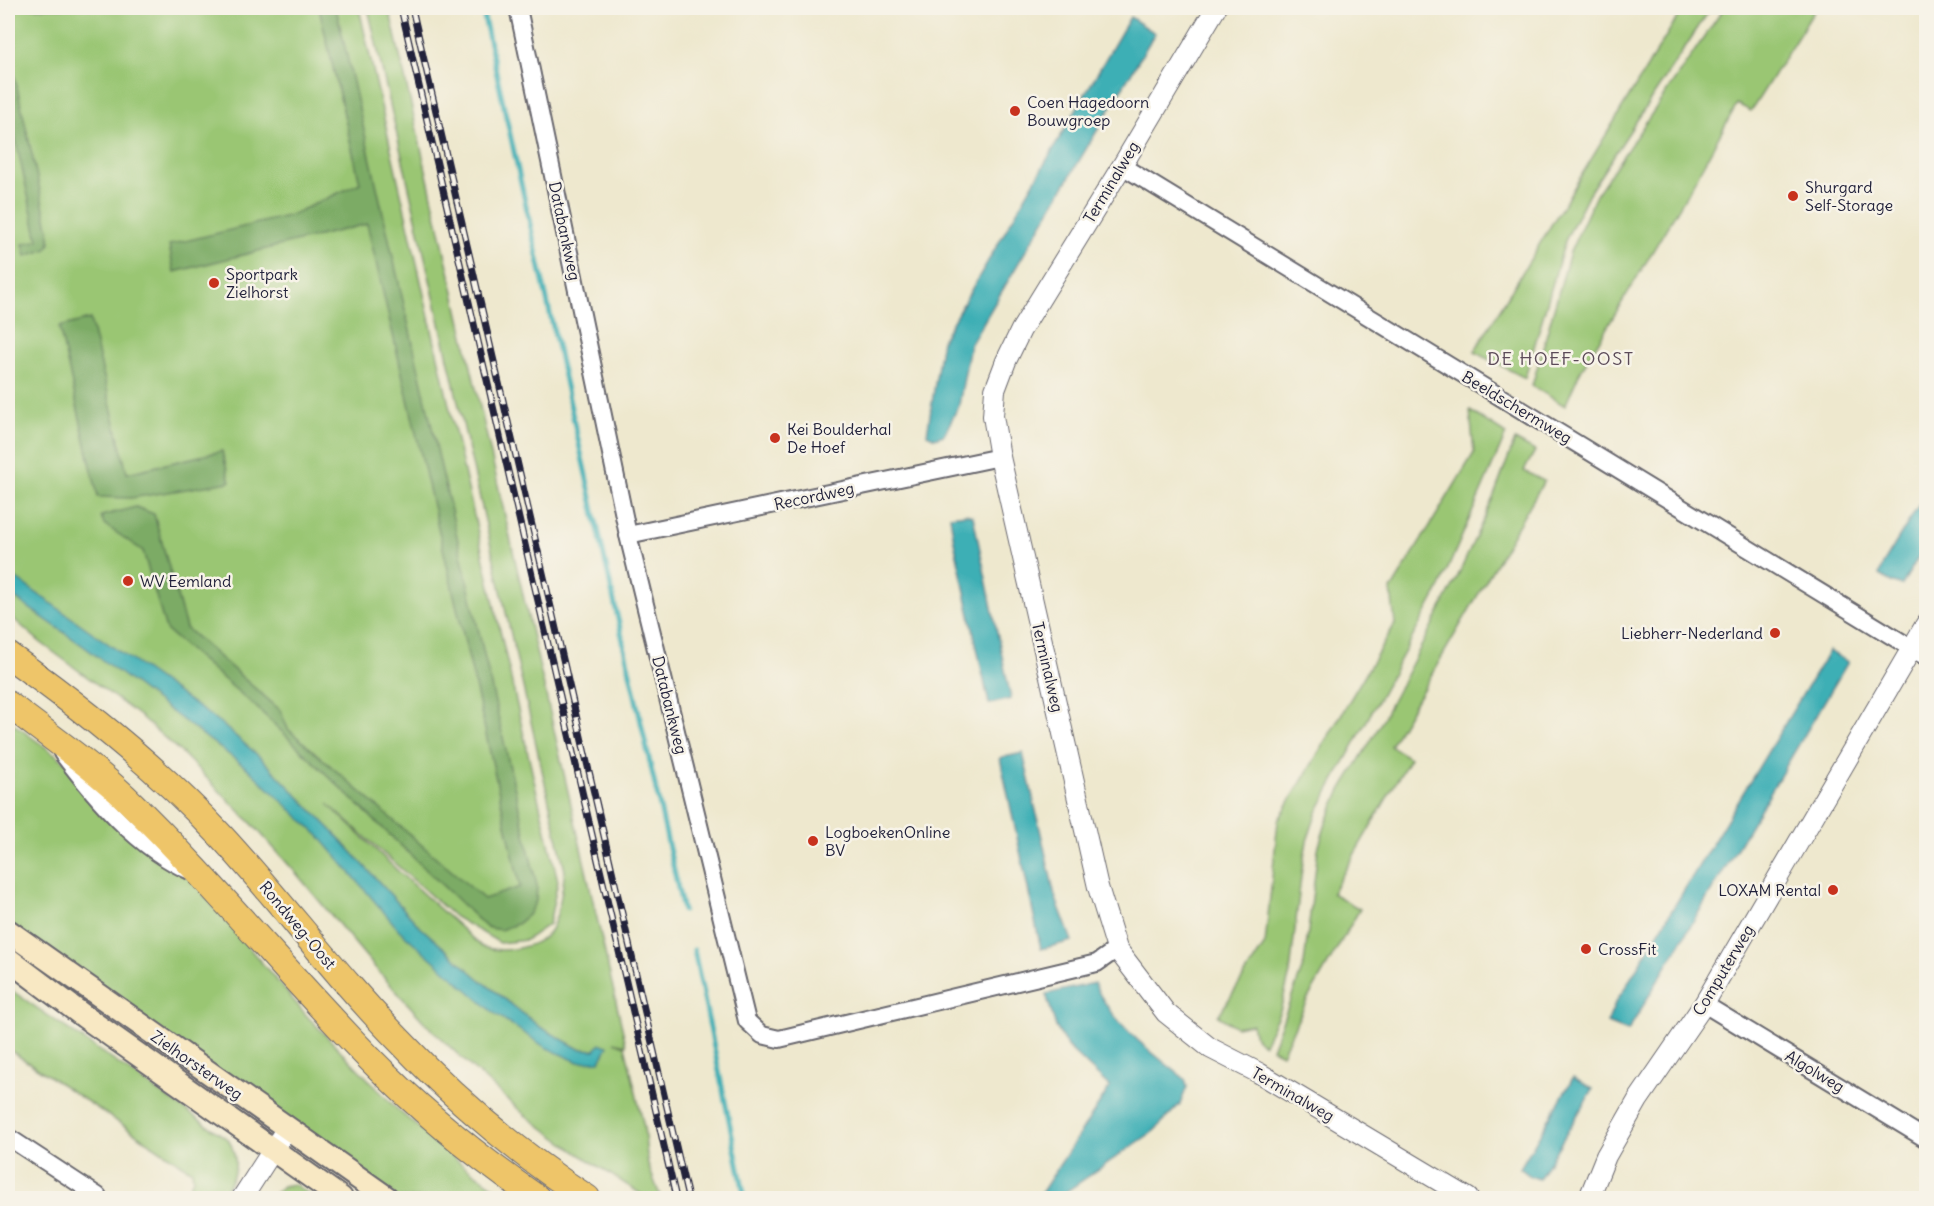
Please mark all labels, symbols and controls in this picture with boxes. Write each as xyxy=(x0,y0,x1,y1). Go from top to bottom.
place label: Coen Hagedoorn Bouwgroep xyxy=(1027,92,1149,130)
marker: Coen Hagedoorn Bouwgroep xyxy=(1008,104,1022,118)
street label: Terminalweg xyxy=(1079,137,1143,227)
place label: Shurgard Self-Storage xyxy=(1805,177,1893,215)
street label: Databankweg xyxy=(545,180,585,282)
marker: Shurgard Self-Storage xyxy=(1786,189,1800,203)
place label: Sportpark Zielhorst xyxy=(226,264,298,302)
marker: Sportpark Zielhorst xyxy=(207,276,221,290)
district label: DE HOEF-OOST xyxy=(1487,347,1635,370)
street label: Beeldschermweg xyxy=(1458,366,1576,448)
place label: Kei Boulderhal De Hoef xyxy=(787,419,891,457)
marker: Kei Boulderhal De Hoef xyxy=(768,431,782,445)
street label: Recordweg xyxy=(772,478,856,514)
place label: WV Eemland xyxy=(140,571,231,591)
marker: WV Eemland xyxy=(121,574,135,588)
street label: Terminalweg xyxy=(1028,620,1068,714)
place label: Liebherr-Nederland xyxy=(1621,623,1763,643)
marker: Liebherr-Nederland xyxy=(1768,626,1782,640)
street label: Databankweg xyxy=(648,654,692,756)
place label: LogboekenOnline BV xyxy=(825,822,950,860)
marker: LogboekenOnline BV xyxy=(806,834,820,848)
street label: Rondweg-Oost xyxy=(255,877,341,973)
place label: LOXAM Rental xyxy=(1718,880,1821,900)
marker: LOXAM Rental xyxy=(1826,883,1840,897)
street label: Computerweg xyxy=(1688,921,1758,1019)
place label: CrossFit xyxy=(1598,939,1657,959)
marker: CrossFit xyxy=(1579,942,1593,956)
street label: Zielhorsterweg xyxy=(147,1026,247,1104)
street label: Algolweg xyxy=(1782,1046,1848,1096)
street label: Terminalweg xyxy=(1248,1062,1338,1126)

